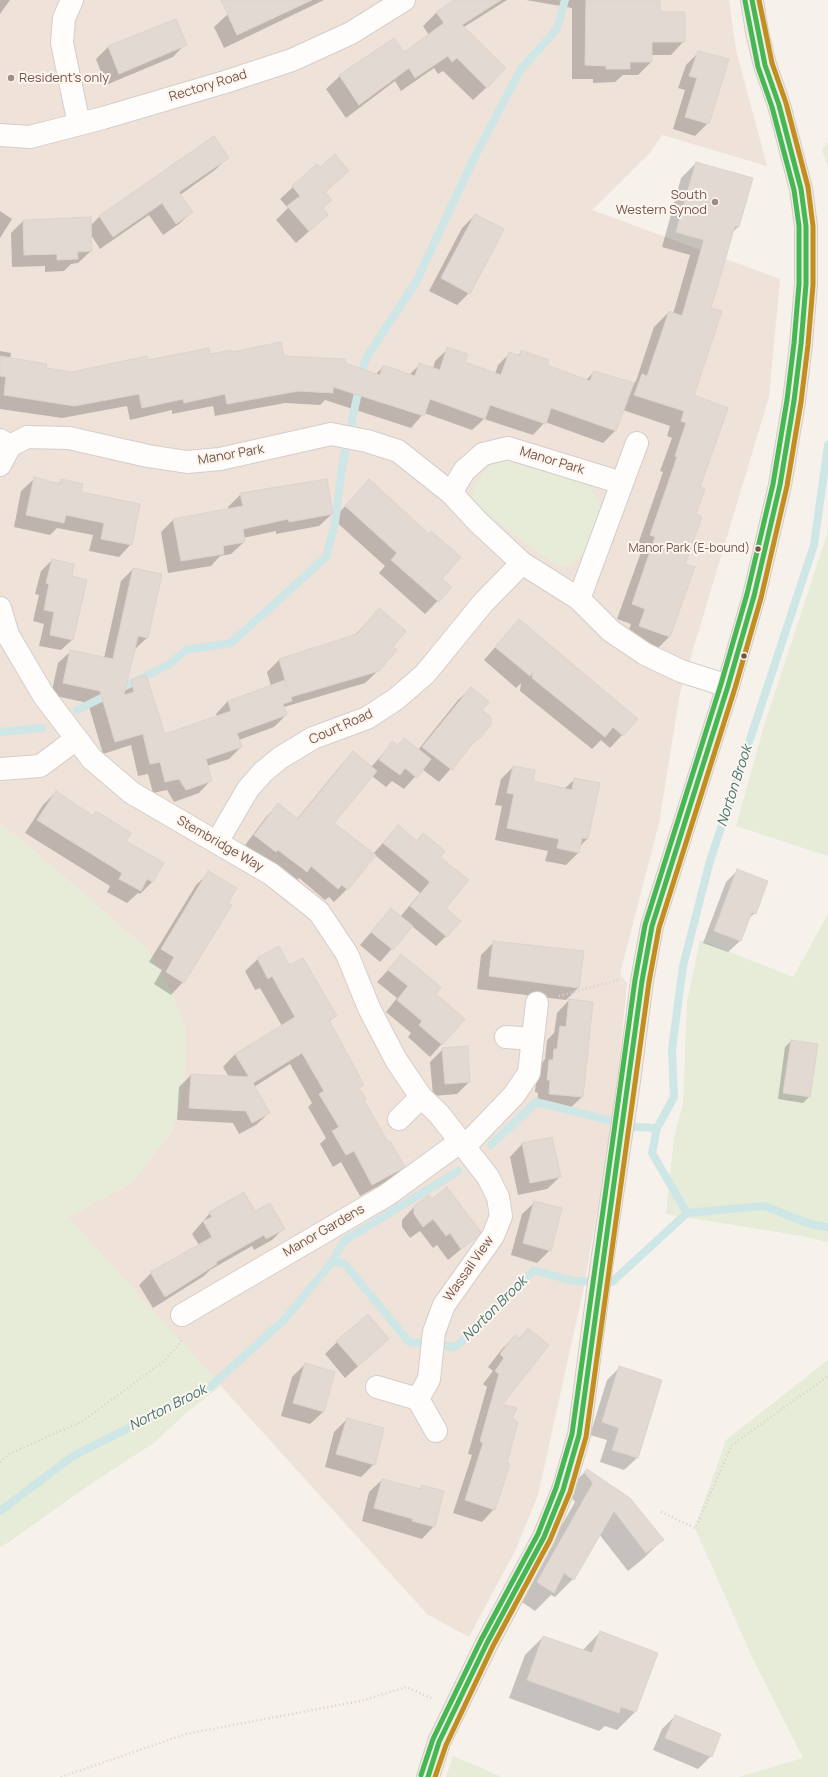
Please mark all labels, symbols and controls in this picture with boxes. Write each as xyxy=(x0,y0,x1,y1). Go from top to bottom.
street label: Rectory Road xyxy=(167,67,249,105)
place label: Resident's only xyxy=(19,70,109,86)
marker: Resident's only xyxy=(6,73,16,83)
place label: South Western Synod xyxy=(616,187,707,218)
marker: South Western Synod xyxy=(710,197,720,207)
street label: Manor Park xyxy=(197,442,265,468)
street label: Manor Park xyxy=(518,444,586,478)
place label: Manor Park (E-bound) xyxy=(628,542,750,556)
marker: Manor Park (E-bound) xyxy=(753,544,763,554)
unlabelled marker xyxy=(739,651,749,661)
street label: Court Road xyxy=(307,706,375,748)
water label: Norton Brook xyxy=(714,743,756,829)
street label: Stembridge Way xyxy=(174,813,266,875)
street label: Manor Gardens xyxy=(281,1201,367,1261)
street label: Wassail View xyxy=(441,1233,497,1305)
water label: Norton Brook xyxy=(459,1273,531,1345)
water label: Norton Brook xyxy=(126,1381,210,1435)

